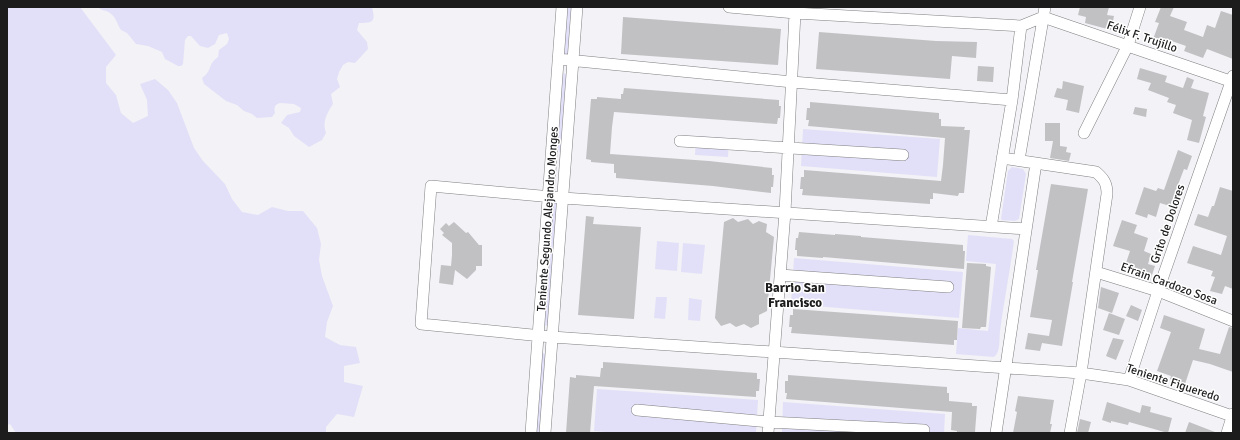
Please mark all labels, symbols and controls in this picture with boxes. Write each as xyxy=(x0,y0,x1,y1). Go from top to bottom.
street label: Félix F. Trujillo xyxy=(1105,18,1179,56)
street label: Teniente Segundo Alejandro Monges xyxy=(534,126,562,312)
street label: Grito de Dolores xyxy=(1147,182,1189,266)
street label: Efrain Cardozo Sosa xyxy=(1118,259,1220,309)
district label: Barrio San Francisco xyxy=(765,280,825,311)
street label: Teniente Figueredo xyxy=(1124,361,1222,405)

